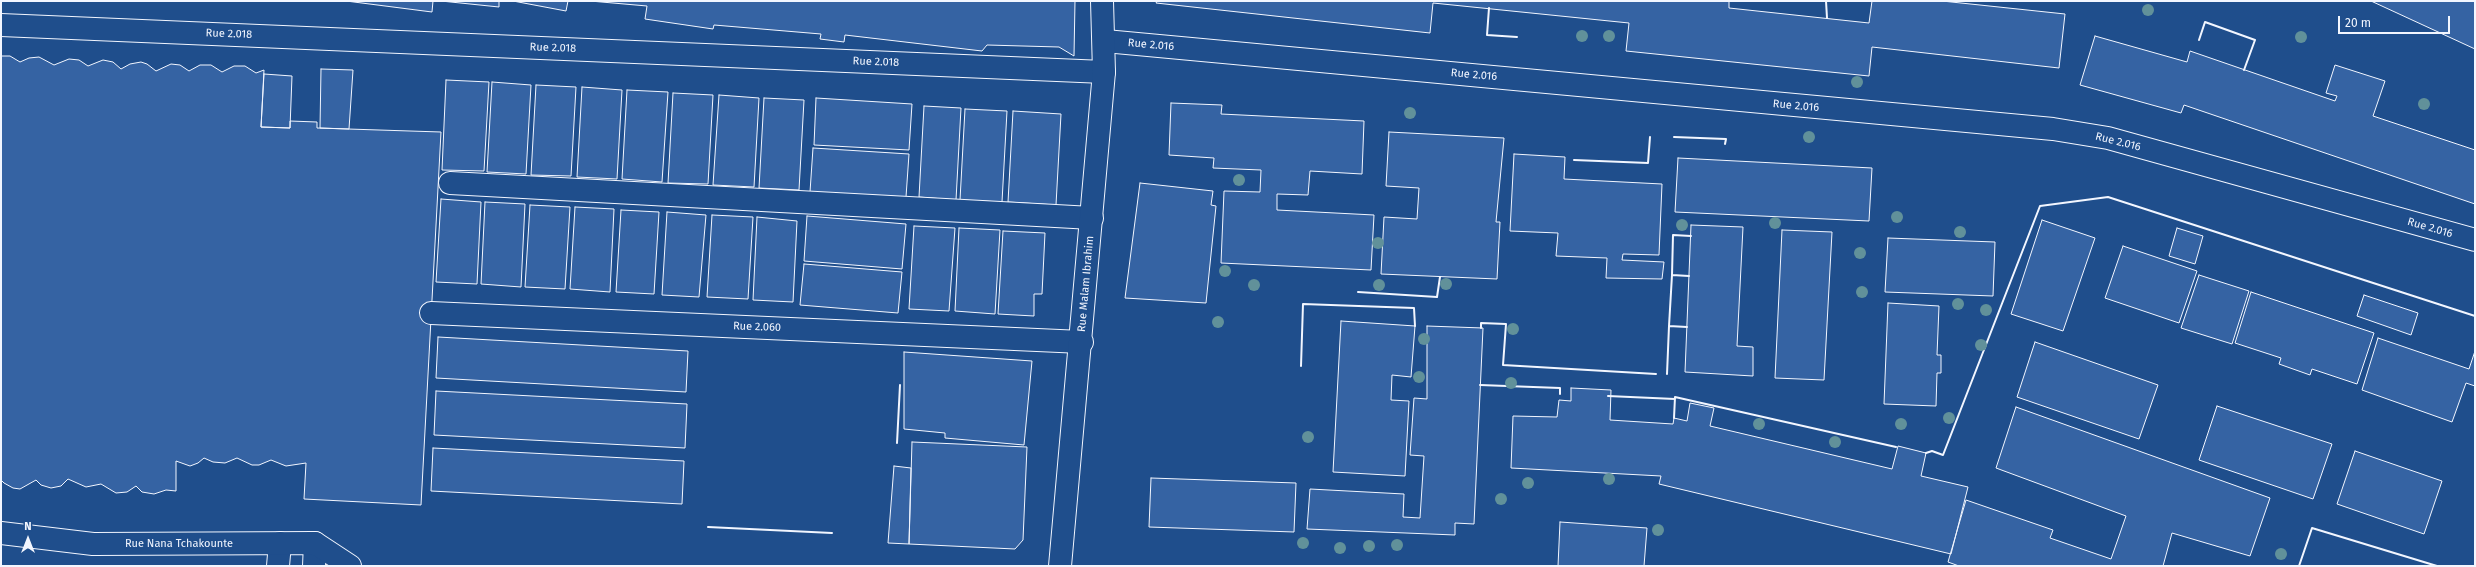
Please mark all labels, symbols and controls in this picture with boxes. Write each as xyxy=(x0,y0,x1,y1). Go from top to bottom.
scale bar xyxy=(2340,8,2452,34)
text: 20 m xyxy=(2345,16,2371,30)
street label: Rue 2.018 xyxy=(205,27,253,41)
street label: Rue 2.016 xyxy=(1127,36,1175,54)
street label: Rue 2.018 xyxy=(529,41,577,55)
street label: Rue 2.018 xyxy=(852,55,900,69)
street label: Rue 2.016 xyxy=(1450,66,1498,84)
street label: Rue 2.016 xyxy=(1772,97,1820,115)
street label: Rue 2.016 xyxy=(2094,130,2142,154)
street label: Rue 2.016 xyxy=(2406,215,2454,241)
street label: Rue Malam Ibrahim xyxy=(1075,235,1097,333)
street label: Rue 2.060 xyxy=(733,320,781,334)
north arrow xyxy=(8,519,48,559)
text: N xyxy=(24,520,32,533)
street label: Rue Nana Tchakounte xyxy=(125,537,233,551)

